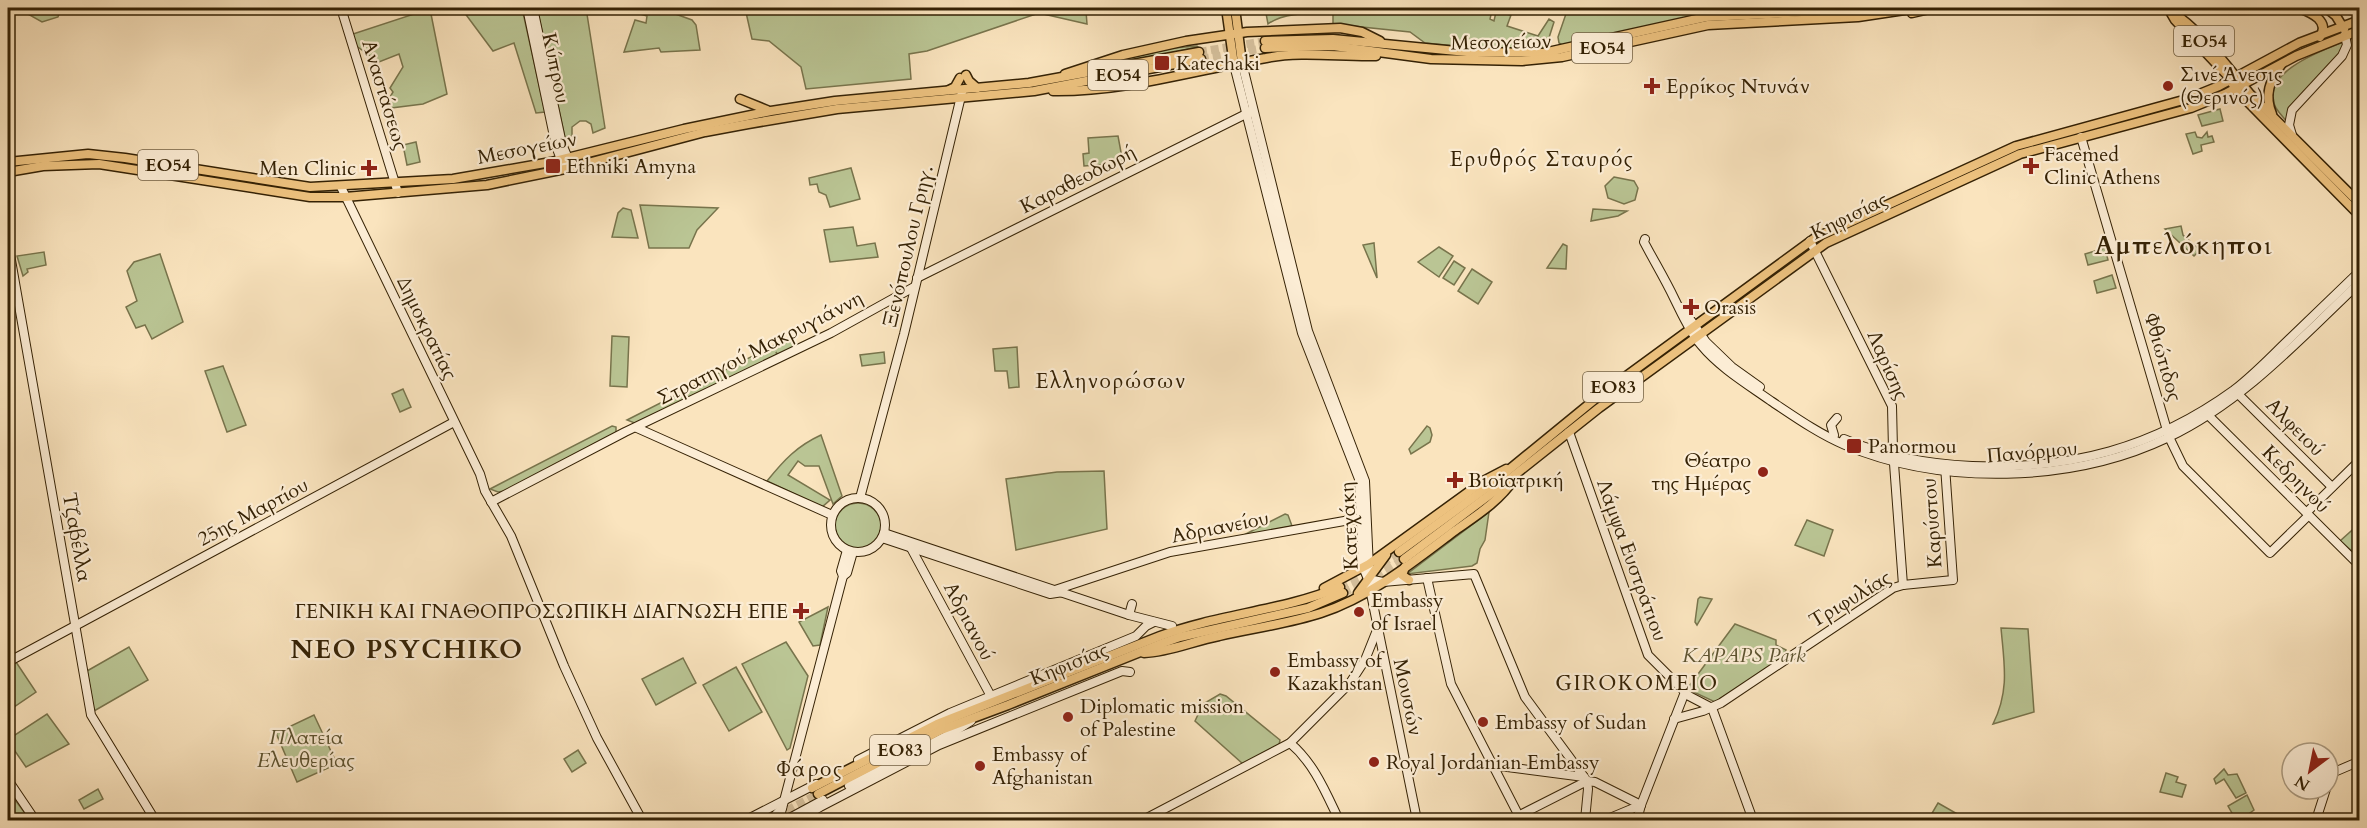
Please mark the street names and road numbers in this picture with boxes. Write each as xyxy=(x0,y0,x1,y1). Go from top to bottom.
road number: ΕΟ54 xyxy=(2174,26,2234,56)
street label: Μεσογείων xyxy=(1450,28,1552,56)
street label: Κύπρου xyxy=(535,30,577,106)
road number: ΕΟ54 xyxy=(1572,33,1632,63)
street label: Αναστάσεως xyxy=(355,36,415,154)
road number: ΕΟ54 xyxy=(1088,60,1148,90)
street label: Μεσογείων xyxy=(475,125,579,171)
street label: Καραθεοδωρή xyxy=(1015,138,1141,220)
road number: ΕΟ54 xyxy=(138,150,198,180)
street label: Ξενόπουλου Γρηγ. xyxy=(876,163,940,329)
street label: Κηφισίας xyxy=(1806,186,1892,246)
street label: Δημοκρατίας xyxy=(390,272,464,385)
street label: Στρατηγού Μακρυγιάννη xyxy=(653,284,867,412)
street label: Φθιώτιδος xyxy=(2138,310,2189,405)
street label: Λαρίσης xyxy=(1861,326,1916,405)
road number: ΕΟ83 xyxy=(1583,372,1643,402)
street label: Αλφειού xyxy=(2260,392,2330,462)
street label: Πανόρμου xyxy=(1985,435,2079,469)
street label: Κεδρηνού xyxy=(2256,439,2336,519)
street label: 25ης Μαρτίου xyxy=(193,472,313,552)
street label: Λάμψα Ευστράτιου xyxy=(1590,475,1674,645)
street label: Καρύστου xyxy=(1915,477,1949,569)
street label: Κατεχάκη xyxy=(1333,481,1365,571)
street label: Τζαβέλλα xyxy=(56,490,98,584)
street label: Αδριανείου xyxy=(1169,504,1271,550)
street label: Τριφυλίας xyxy=(1804,564,1896,634)
street label: Αδριανού xyxy=(937,577,1001,665)
street label: Κηφισίας xyxy=(1026,636,1113,692)
street label: Μουσών xyxy=(1387,656,1429,738)
road number: ΕΟ83 xyxy=(870,735,930,765)

